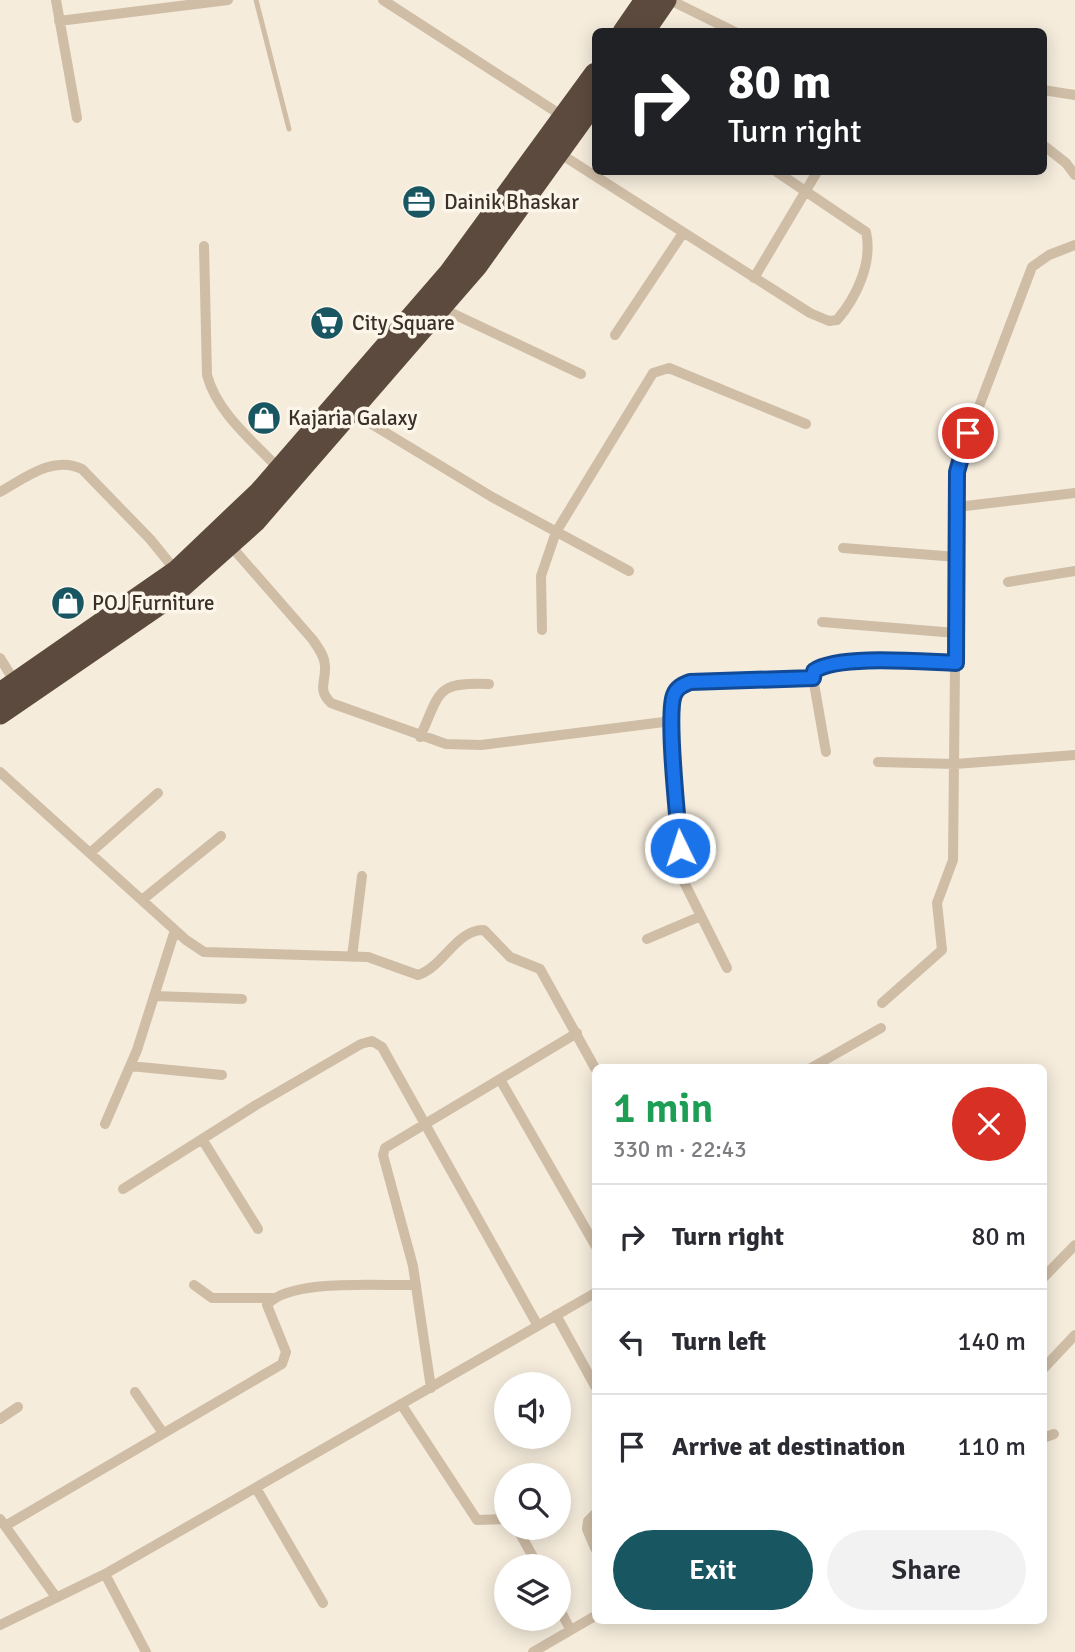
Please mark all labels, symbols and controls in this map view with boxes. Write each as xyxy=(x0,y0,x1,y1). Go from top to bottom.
text: 80 m xyxy=(728,52,831,112)
icon: right xyxy=(613,56,704,147)
text: Turn right xyxy=(728,112,861,151)
office icon: Dainik Bhaskar xyxy=(400,183,438,221)
place label: Dainik Bhaskar xyxy=(444,189,579,215)
supermarket icon: City Square xyxy=(308,304,346,342)
place label: City Square xyxy=(352,310,455,336)
shop icon: Kajaria Galaxy xyxy=(245,399,283,437)
pin xyxy=(938,403,998,463)
place label: Kajaria Galaxy xyxy=(288,405,417,431)
icon: arrive xyxy=(949,414,987,452)
shop icon: POJ Furniture xyxy=(49,584,87,622)
place label: POJ Furniture xyxy=(92,590,215,616)
position arrow xyxy=(643,811,717,885)
text: 1 min xyxy=(613,1083,714,1134)
button: close xyxy=(952,1087,1026,1161)
text: 330 m · 22:43 xyxy=(613,1135,747,1164)
icon: right xyxy=(613,1218,651,1256)
text: Turn right xyxy=(672,1221,784,1253)
text: 80 m xyxy=(971,1221,1026,1253)
icon: left xyxy=(613,1323,651,1361)
text: Turn left xyxy=(672,1326,766,1358)
text: 140 m xyxy=(957,1326,1026,1358)
map controls xyxy=(494,1372,571,1631)
button: sound xyxy=(494,1372,571,1449)
icon: arrive xyxy=(613,1428,651,1466)
text: Arrive at destination xyxy=(672,1431,905,1463)
text: 110 m xyxy=(957,1431,1026,1463)
button: search xyxy=(494,1463,571,1540)
button: Exit xyxy=(613,1530,813,1610)
button: Share xyxy=(827,1530,1026,1610)
button: layers xyxy=(494,1554,571,1631)

